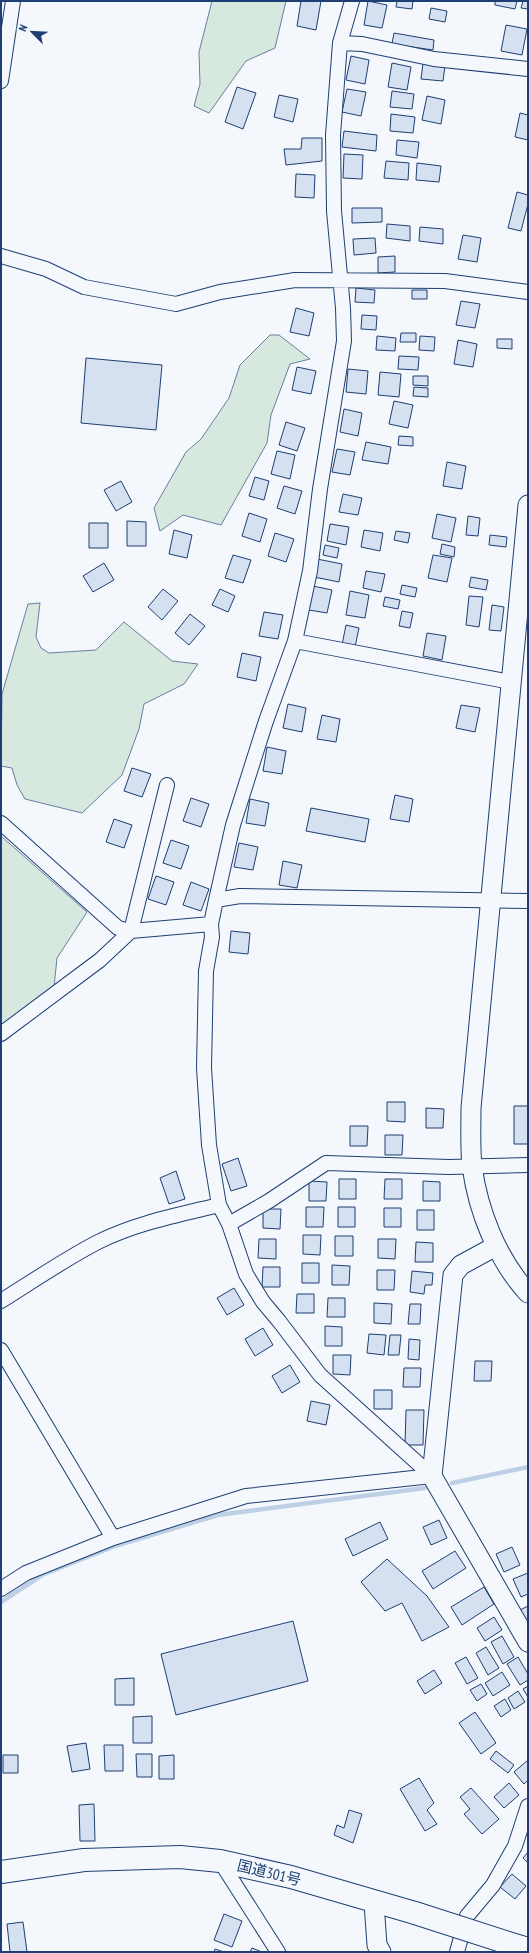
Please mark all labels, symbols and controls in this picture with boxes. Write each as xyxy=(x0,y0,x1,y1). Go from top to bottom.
north arrow xyxy=(12,12,52,52)
text: N xyxy=(15,22,30,33)
street label: 国道301号 xyxy=(235,1855,303,1890)

